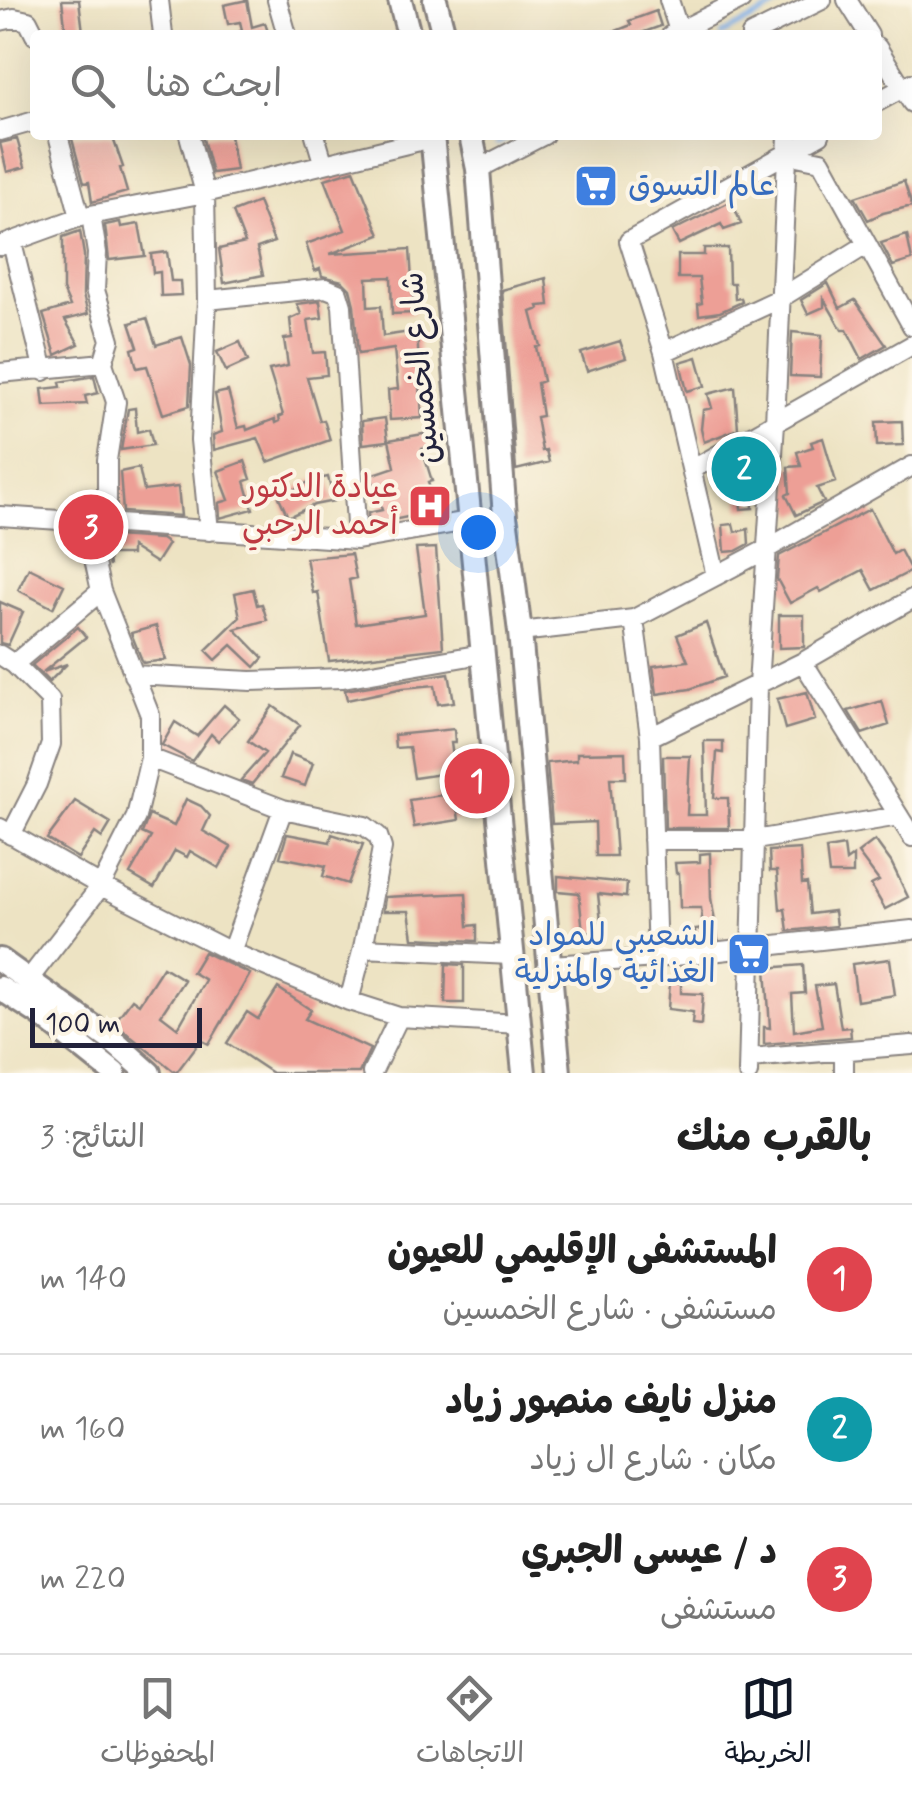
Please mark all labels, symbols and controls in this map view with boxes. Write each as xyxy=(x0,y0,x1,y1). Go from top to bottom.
search box xyxy=(30,30,882,140)
icon: search xyxy=(65,58,120,113)
text: ابحث هنا xyxy=(145,61,282,110)
supermarket icon: عالم التسوق xyxy=(573,163,619,209)
place label: عالم التسوق xyxy=(628,165,775,209)
street label: شارع الخمسين xyxy=(392,270,450,466)
pin: 2 xyxy=(712,432,776,506)
place label: عيادة الدكتور أحمد الرحبي xyxy=(241,467,398,551)
hospital icon: عيادة الدكتور أحمد الرحبي xyxy=(407,483,453,529)
pin: 3 xyxy=(58,490,124,564)
your location xyxy=(453,507,504,558)
pin: 1 xyxy=(444,744,510,818)
place label: الشعيبي للمواد الغذائية والمنزلية xyxy=(515,915,716,994)
supermarket icon: الشعيبي للمواد الغذائية والمنزلية xyxy=(726,931,772,977)
scale bar xyxy=(30,1003,202,1048)
text: 100 m xyxy=(45,1007,120,1044)
text: بالقرب منك xyxy=(676,1111,872,1166)
text: النتائج: 3 xyxy=(40,1117,145,1159)
text: المستشفى الإقليمي للعيون xyxy=(387,1228,777,1277)
text: 140 m xyxy=(40,1258,127,1300)
text: 1 xyxy=(832,1258,847,1300)
text: مستشفى · شارع الخمسين xyxy=(443,1289,777,1331)
text: منزل نايف منصور زياد xyxy=(445,1378,777,1427)
text: 160 m xyxy=(40,1408,125,1450)
text: 2 xyxy=(832,1408,847,1450)
text: مكان · شارع ال زياد xyxy=(529,1439,777,1481)
text: د / عيسى الجبري xyxy=(521,1528,777,1577)
text: 220 m xyxy=(40,1558,126,1600)
text: 3 xyxy=(832,1558,847,1600)
text: مستشفى xyxy=(660,1589,777,1631)
tab: المحفوظات xyxy=(100,1671,216,1777)
tab: الاتجاهات xyxy=(416,1671,524,1777)
tab: الخريطة xyxy=(724,1671,812,1777)

